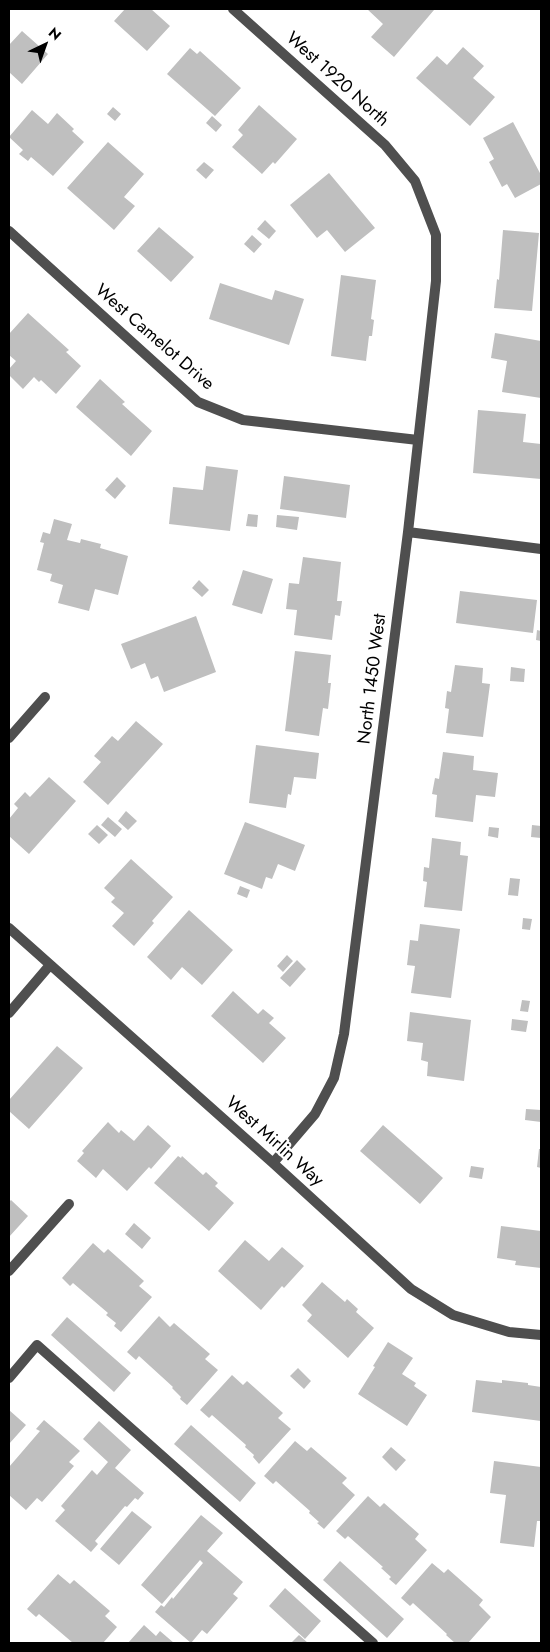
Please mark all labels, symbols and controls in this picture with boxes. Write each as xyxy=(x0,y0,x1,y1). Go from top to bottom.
north arrow xyxy=(20,20,70,70)
text: N xyxy=(44,23,66,45)
street label: West 1920 North xyxy=(281,28,393,132)
street label: West Camelot Drive xyxy=(90,280,218,396)
street label: North 1450 West xyxy=(354,613,392,745)
street label: West Mirlin Way xyxy=(221,1092,327,1192)

